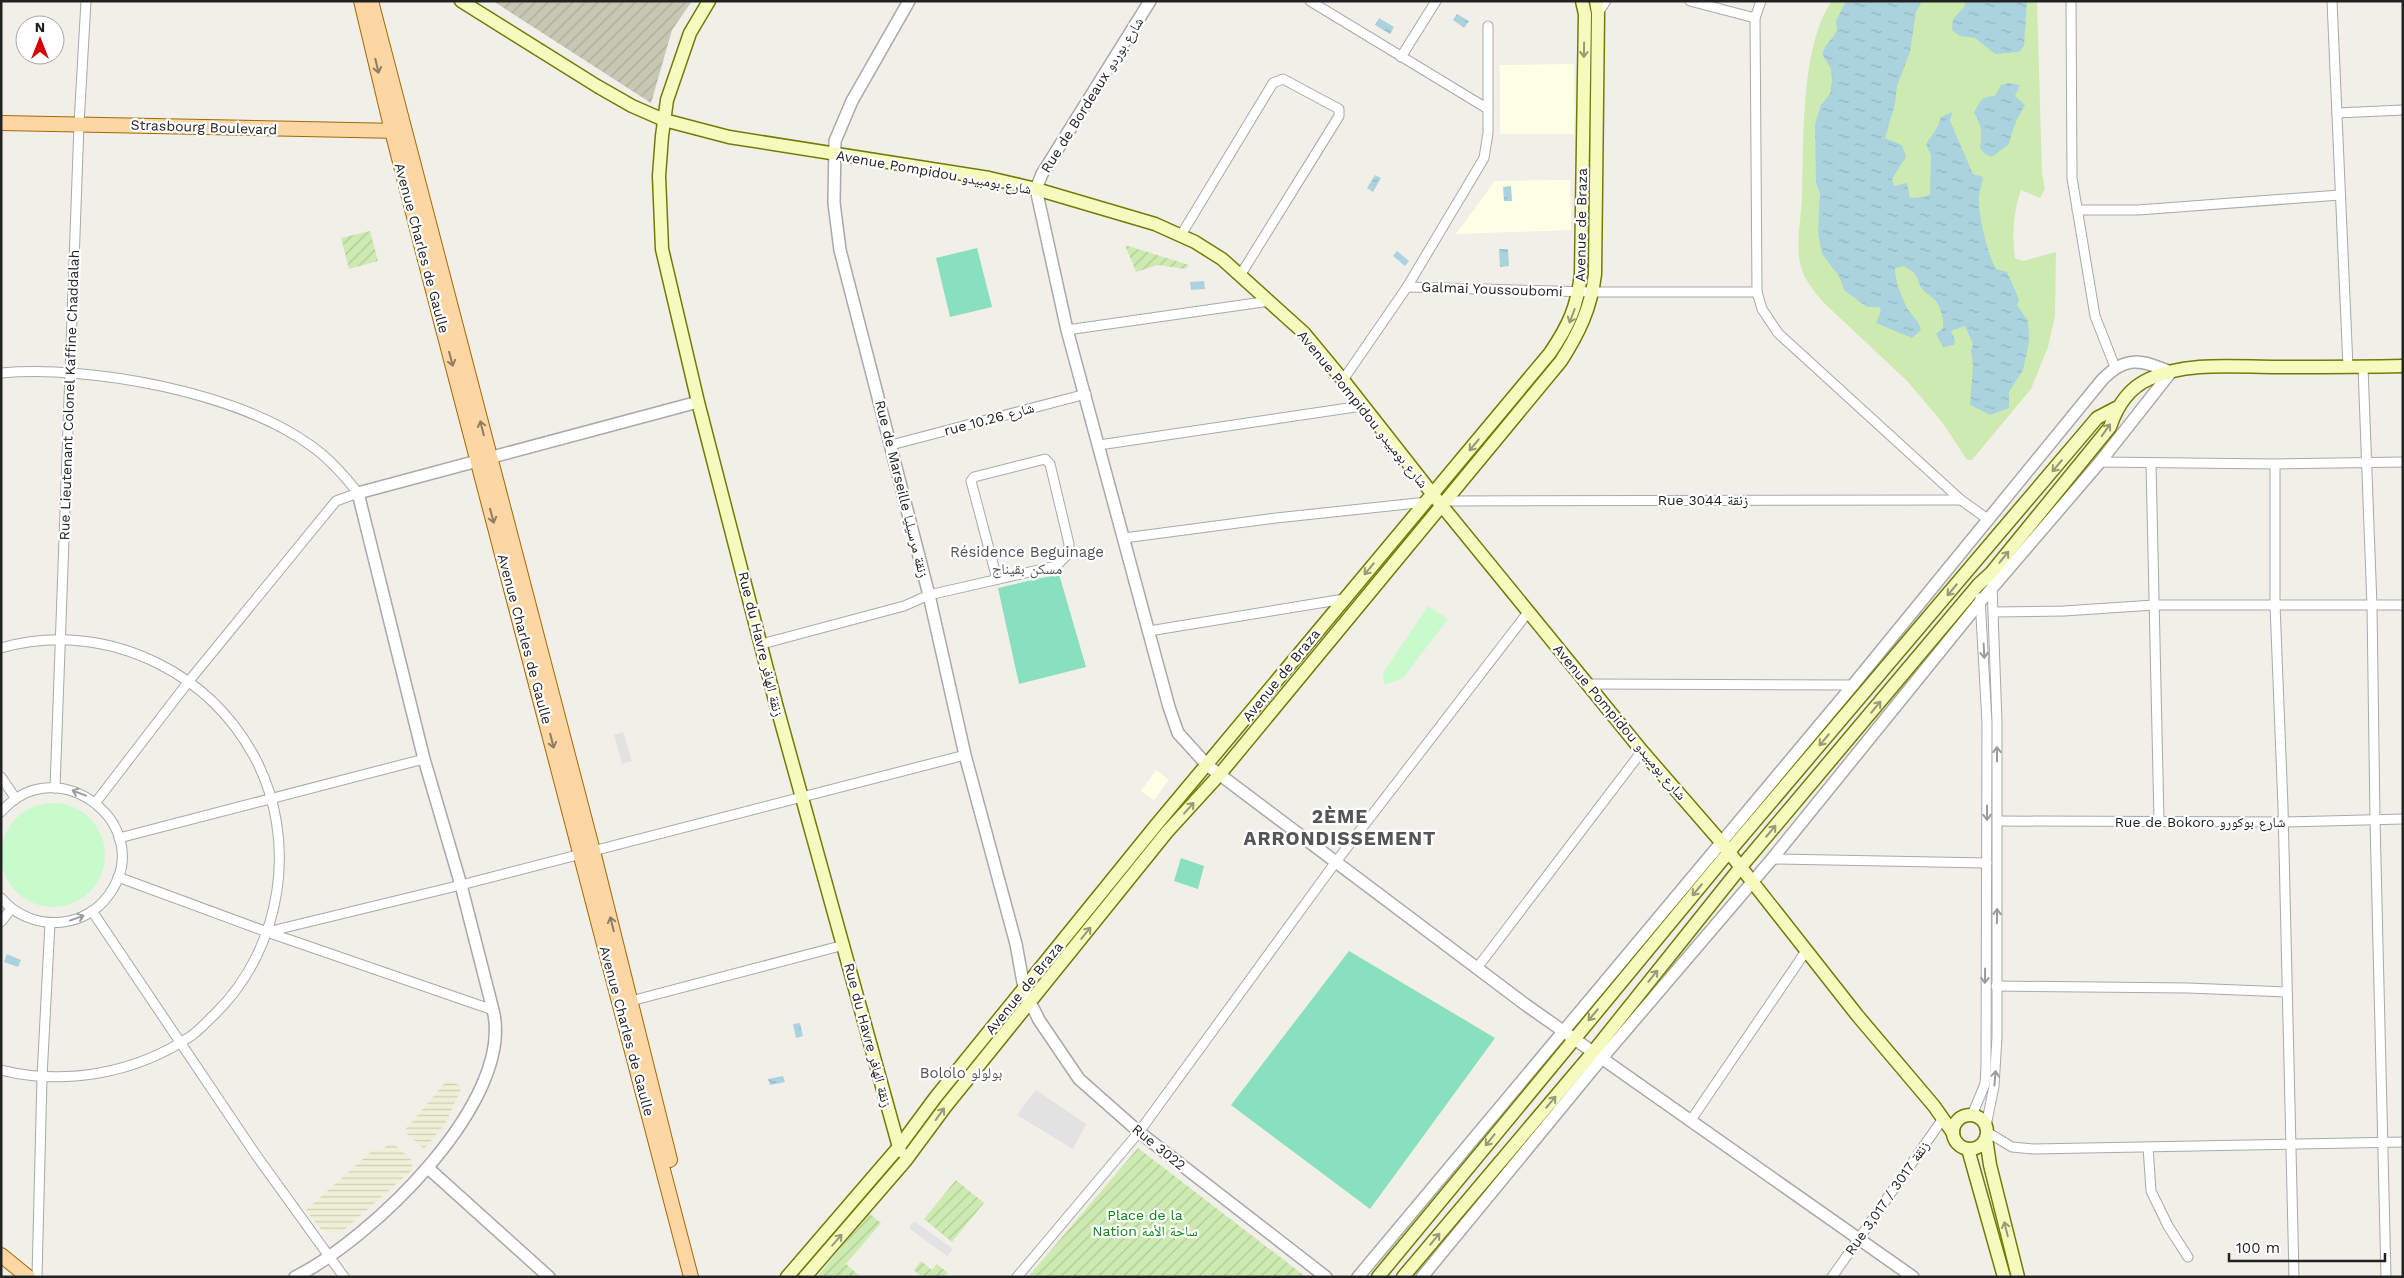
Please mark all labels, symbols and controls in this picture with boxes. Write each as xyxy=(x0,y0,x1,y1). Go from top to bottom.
street label: Rue de Bordeaux شارع بوردو xyxy=(1037,14,1148,177)
north arrow xyxy=(15,15,65,65)
text: N xyxy=(35,19,45,35)
one-way arrow xyxy=(1579,42,1589,58)
one-way arrow xyxy=(373,57,382,73)
street label: Strasbourg Boulevard xyxy=(130,116,278,138)
street label: Avenue Pompidou شارع بومبيدو xyxy=(835,147,1033,199)
street label: Avenue Charles de Gaulle xyxy=(392,161,452,335)
street label: Avenue de Braza xyxy=(1572,168,1590,282)
street label: Rue Lieutenant Colonel Kaffine Chaddalah xyxy=(56,249,82,541)
street label: Galmai Youssoubomi xyxy=(1421,279,1563,299)
one-way arrow xyxy=(1567,308,1576,323)
street label: Avenue Pompidou شارع بومبيدو xyxy=(1293,327,1432,492)
one-way arrow xyxy=(447,350,457,366)
street label: Rue de Marseille زنقة مرسيليا xyxy=(871,399,932,580)
street label: rue 10.26 شارع xyxy=(942,399,1036,441)
one-way arrow xyxy=(476,421,486,437)
one-way arrow xyxy=(2101,423,2111,437)
one-way arrow xyxy=(1468,438,1479,451)
one-way arrow xyxy=(2051,459,2062,472)
street label: Rue 3044 زنقة xyxy=(1658,492,1748,509)
one-way arrow xyxy=(488,508,498,524)
district label: Résidence Beguinage مسكن بقيناج xyxy=(950,543,1104,579)
one-way arrow xyxy=(1999,551,2010,564)
street label: Avenue Charles de Gaulle xyxy=(495,552,555,726)
one-way arrow xyxy=(1364,562,1375,575)
street label: Rue du Havre زنقة الهافر xyxy=(734,570,787,718)
one-way arrow xyxy=(1947,583,1958,596)
street label: Avenue de Braza xyxy=(1239,626,1323,724)
street label: Avenue Pompidou شارع بومبيدو xyxy=(1549,641,1690,804)
one-way arrow xyxy=(1979,643,1988,659)
one-way arrow xyxy=(1870,700,1881,713)
one-way arrow xyxy=(548,732,557,748)
one-way arrow xyxy=(1818,734,1830,747)
one-way arrow xyxy=(1992,746,2002,762)
one-way arrow xyxy=(72,788,87,798)
one-way arrow xyxy=(1183,802,1195,815)
district label: 2ÈME ARRONDISSEMENT xyxy=(1244,805,1436,850)
one-way arrow xyxy=(1982,805,1992,821)
street label: Rue de Bokoro شارع بوكورو xyxy=(2115,814,2285,832)
one-way arrow xyxy=(1765,824,1777,837)
one-way arrow xyxy=(1692,883,1703,896)
one-way arrow xyxy=(1992,908,2002,924)
one-way arrow xyxy=(69,913,84,922)
one-way arrow xyxy=(606,916,616,932)
one-way arrow xyxy=(1080,927,1091,940)
street label: Avenue de Braza xyxy=(982,939,1066,1037)
street label: Avenue Charles de Gaulle xyxy=(597,944,657,1118)
street label: Rue du Havre زنقة الهافر xyxy=(840,961,895,1109)
one-way arrow xyxy=(1980,968,1990,984)
one-way arrow xyxy=(1648,970,1659,983)
one-way arrow xyxy=(1587,1008,1598,1021)
district label: Bololo بولولو xyxy=(920,1064,1002,1082)
one-way arrow xyxy=(1990,1071,1999,1087)
one-way arrow xyxy=(1545,1096,1556,1109)
one-way arrow xyxy=(934,1108,945,1121)
street label: Rue 3022 xyxy=(1129,1121,1189,1173)
one-way arrow xyxy=(1484,1134,1495,1147)
street label: Rue 3,017 / زنقة 3017 xyxy=(1842,1138,1933,1259)
park label: Place de la Nation ساحة الأمة xyxy=(1092,1207,1198,1239)
one-way arrow xyxy=(2001,1222,2011,1238)
scale bar xyxy=(2229,1230,2385,1262)
one-way arrow xyxy=(831,1233,842,1246)
one-way arrow xyxy=(1429,1233,1440,1246)
text: 100 m xyxy=(2236,1239,2280,1257)

